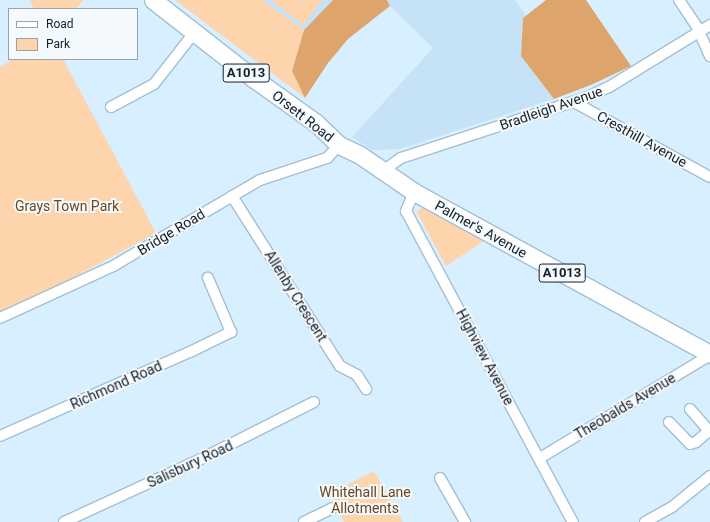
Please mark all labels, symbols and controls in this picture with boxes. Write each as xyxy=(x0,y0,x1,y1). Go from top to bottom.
legend xyxy=(8,8,138,60)
text: Road xyxy=(46,17,74,31)
text: Park xyxy=(46,37,70,51)
road number: A1013 xyxy=(222,62,270,84)
street label: Bradleigh Avenue xyxy=(497,83,605,133)
street label: Orsett Road xyxy=(269,87,337,145)
street label: Cresthill Avenue xyxy=(594,107,690,171)
street label: Palmer's Avenue xyxy=(432,197,530,261)
park label: Grays Town Park xyxy=(15,198,119,214)
street label: Bridge Road xyxy=(134,205,208,259)
street label: Allenby Crescent xyxy=(261,247,331,345)
road number: A1013 xyxy=(538,262,586,284)
street label: Highview Avenue xyxy=(453,306,517,408)
street label: Richmond Road xyxy=(68,357,164,413)
street label: Theobalds Avenue xyxy=(572,369,678,443)
street label: Salisbury Road xyxy=(144,437,236,491)
park label: Whitehall Lane Allotments xyxy=(319,484,411,516)

